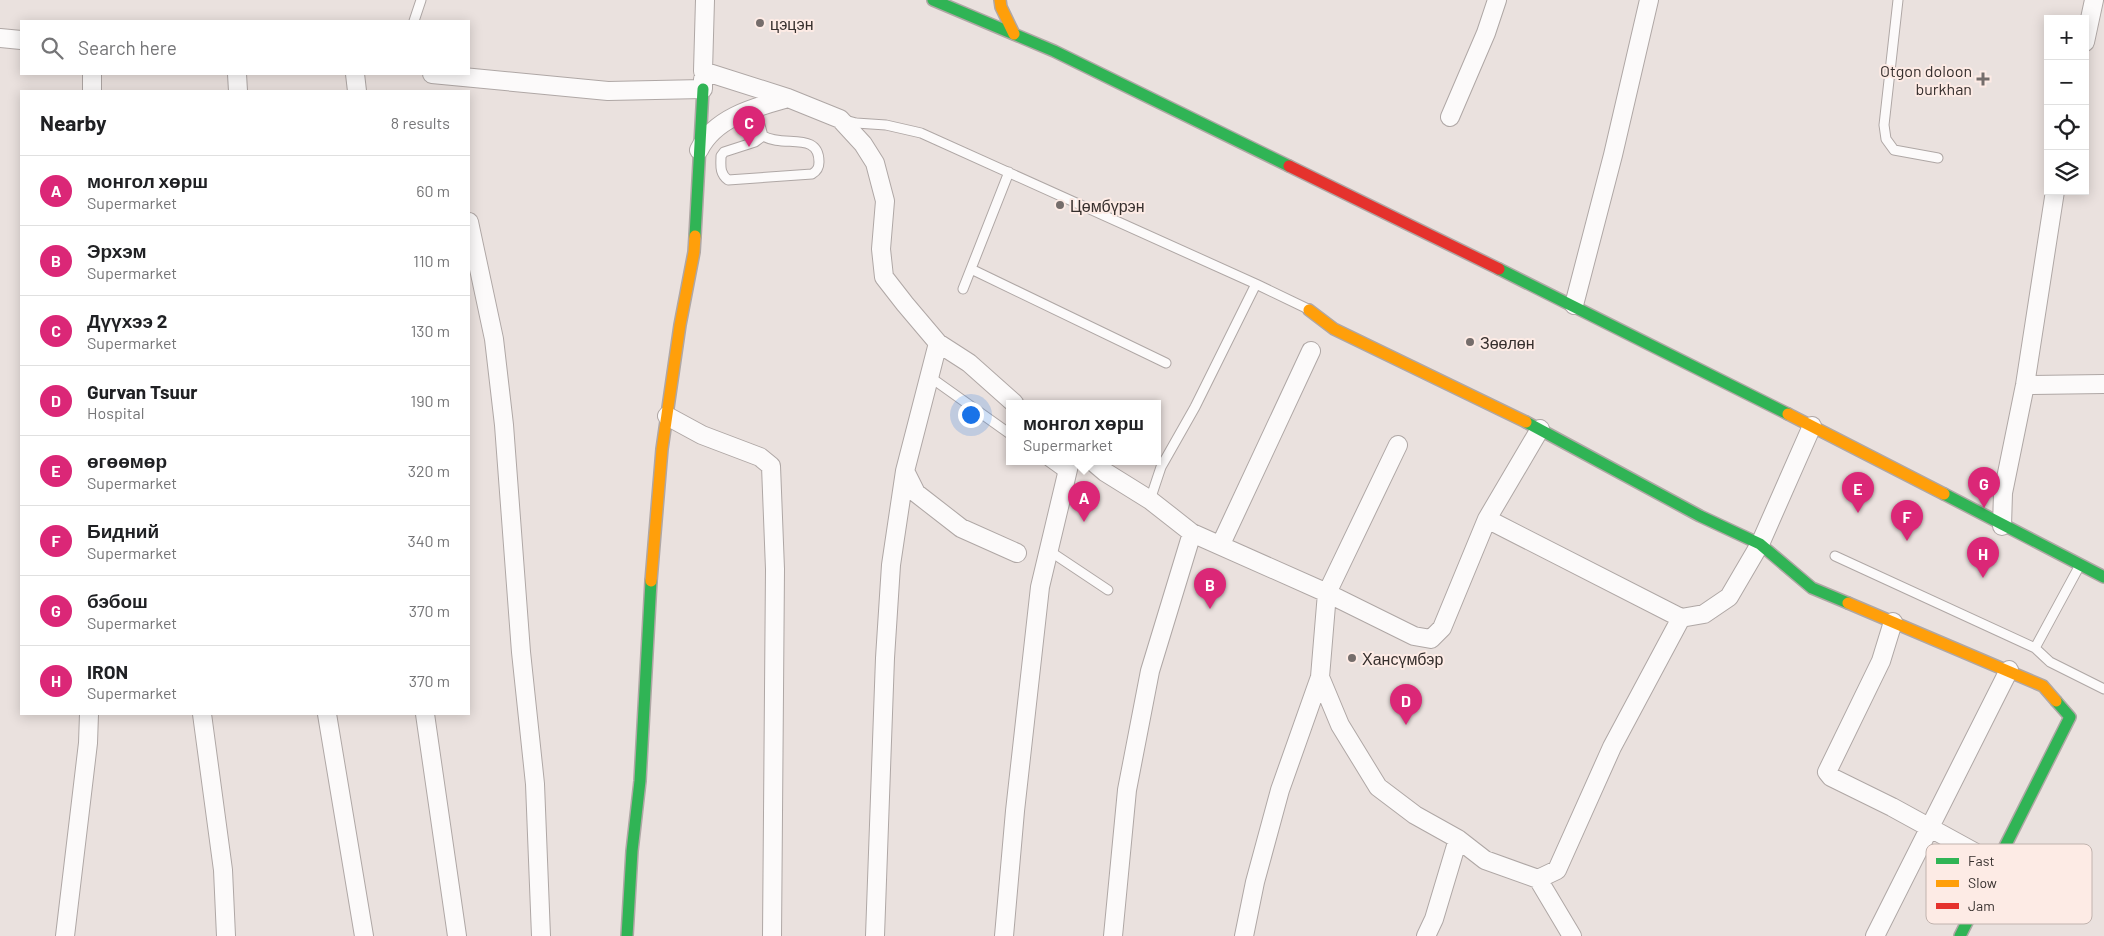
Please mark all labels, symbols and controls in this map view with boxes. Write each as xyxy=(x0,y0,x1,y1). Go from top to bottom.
place label: цэцэн xyxy=(770,14,814,33)
map controls xyxy=(2044,15,2089,195)
button: + xyxy=(2044,15,2089,60)
marker: цэцэн xyxy=(754,17,766,29)
search box xyxy=(20,20,470,75)
icon: search xyxy=(38,34,66,62)
text: Search here xyxy=(78,36,177,59)
button: − xyxy=(2044,60,2089,105)
place label: Otgon doloon burkhan xyxy=(1880,61,1972,98)
marker: Otgon doloon burkhan xyxy=(1976,72,1990,86)
button: locate xyxy=(2044,105,2089,150)
pin: C xyxy=(733,106,765,147)
text: Nearby xyxy=(40,110,106,135)
text: 8 results xyxy=(391,113,450,132)
button: layers xyxy=(2044,150,2089,195)
text: монгол хөрш xyxy=(87,169,208,192)
text: A xyxy=(51,181,61,200)
text: 60 m xyxy=(416,181,450,200)
text: Supermarket xyxy=(87,193,177,212)
place label: Цөмбүрэн xyxy=(1070,196,1145,215)
marker: Цөмбүрэн xyxy=(1054,199,1066,211)
text: Эрхэм xyxy=(87,239,147,262)
text: B xyxy=(51,251,61,270)
text: 110 m xyxy=(413,251,450,270)
text: Supermarket xyxy=(87,263,177,282)
text: Дүүхээ 2 xyxy=(87,309,167,332)
text: C xyxy=(51,321,61,340)
text: 130 m xyxy=(411,321,450,340)
text: Supermarket xyxy=(87,333,177,352)
place label: Зөөлөн xyxy=(1480,333,1535,352)
marker: Зөөлөн xyxy=(1464,336,1476,348)
text: Gurvan Tsuur xyxy=(87,380,198,403)
text: D xyxy=(51,391,61,410)
text: 190 m xyxy=(411,391,450,410)
popup xyxy=(1006,400,1161,465)
your location xyxy=(958,402,984,428)
text: Hospital xyxy=(87,403,144,422)
text: монгол хөрш xyxy=(1023,411,1144,434)
text: Supermarket xyxy=(1023,435,1113,454)
text: өгөөмөр xyxy=(87,449,167,472)
text: E xyxy=(51,461,61,480)
text: 320 m xyxy=(408,461,450,480)
pin: G xyxy=(1968,467,2000,508)
pin: E xyxy=(1842,472,1874,513)
text: Supermarket xyxy=(87,473,177,492)
pin: A xyxy=(1068,481,1100,522)
pin: F xyxy=(1891,500,1923,541)
text: Бидний xyxy=(87,519,159,542)
text: F xyxy=(52,531,60,550)
text: 340 m xyxy=(407,531,450,550)
pin: H xyxy=(1967,537,1999,578)
text: Supermarket xyxy=(87,543,177,562)
pin: B xyxy=(1194,568,1226,609)
text: бэбош xyxy=(87,589,148,612)
text: G xyxy=(51,601,61,620)
text: 370 m xyxy=(409,601,450,620)
text: Supermarket xyxy=(87,613,177,632)
place label: Хансүмбэр xyxy=(1362,649,1443,668)
marker: Хансүмбэр xyxy=(1346,652,1358,664)
text: IRON xyxy=(87,660,128,683)
text: H xyxy=(51,671,61,690)
text: 370 m xyxy=(409,671,450,690)
text: Supermarket xyxy=(87,683,177,702)
pin: D xyxy=(1390,684,1422,725)
legend xyxy=(1926,844,2092,924)
text: Fast xyxy=(1968,852,1994,869)
text: Slow xyxy=(1968,874,1997,891)
text: Jam xyxy=(1968,897,1995,914)

